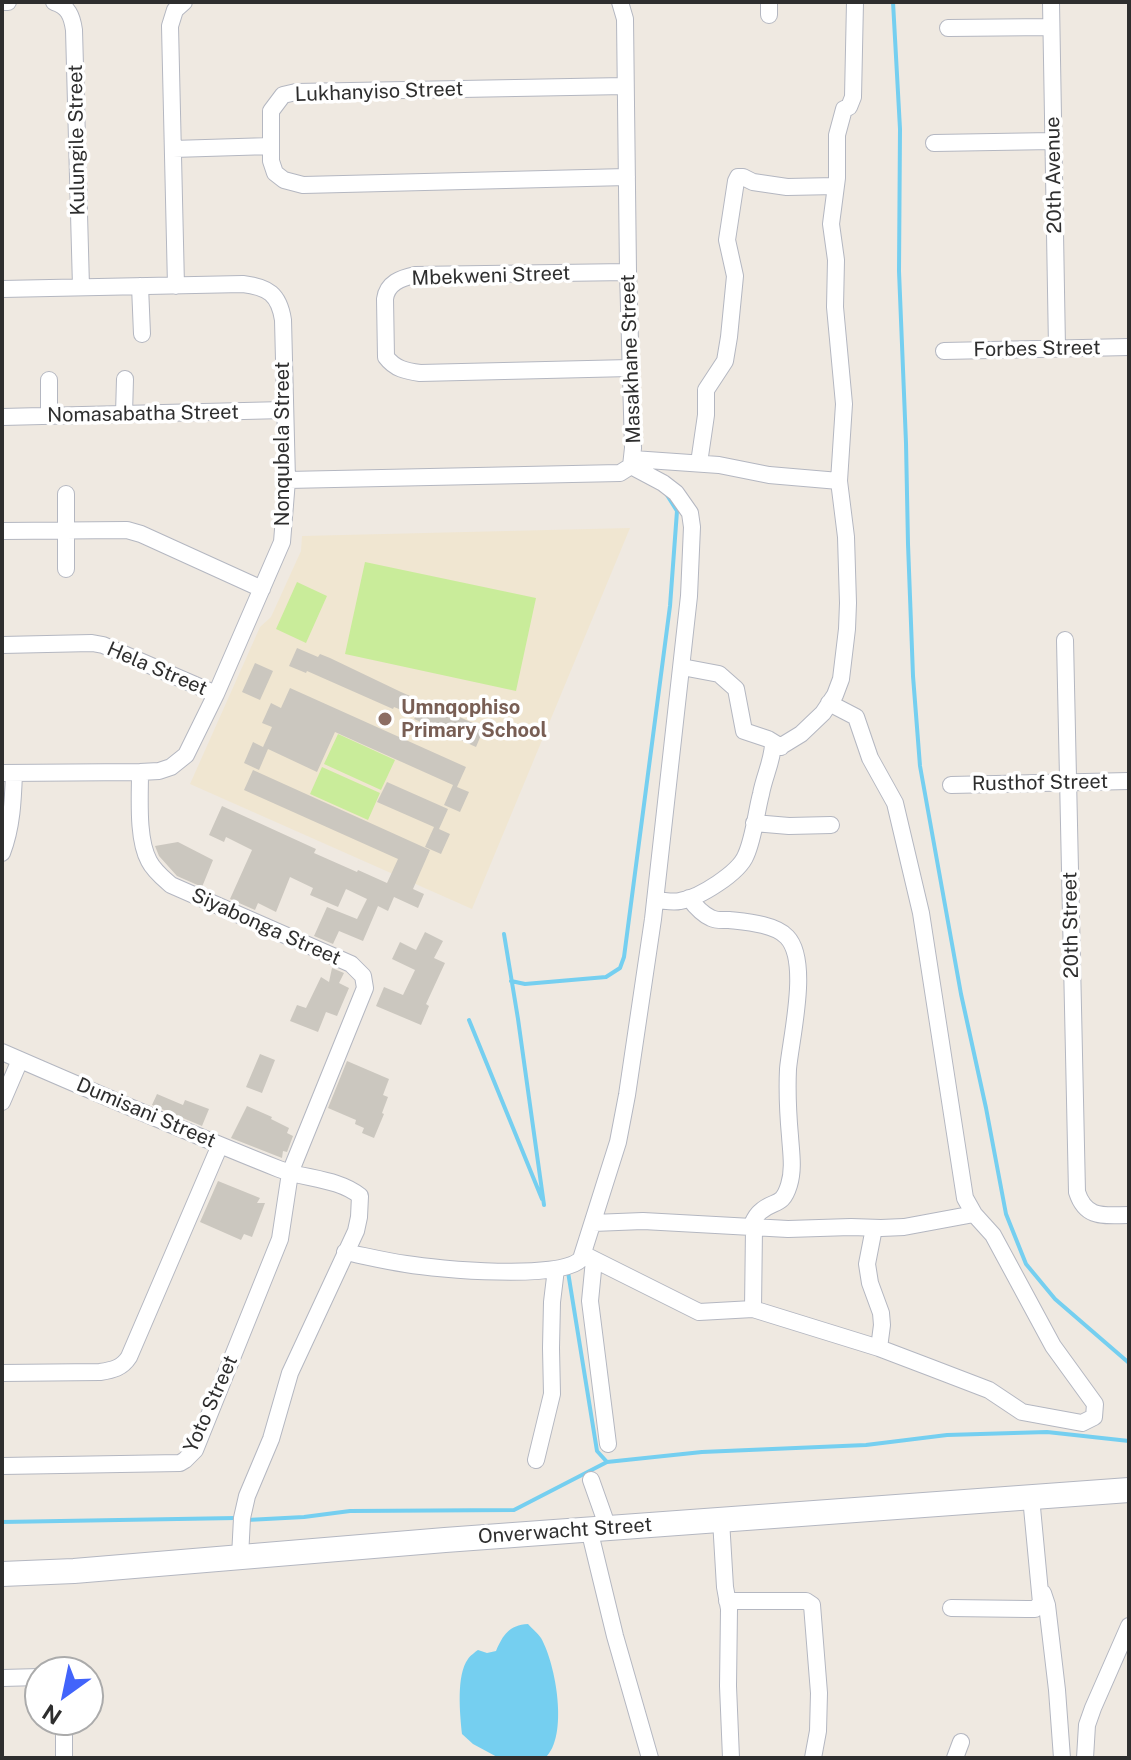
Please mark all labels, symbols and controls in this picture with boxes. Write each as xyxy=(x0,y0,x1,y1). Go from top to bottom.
street label: Kulungile Street xyxy=(64,64,90,216)
street label: Lukhanyiso Street xyxy=(294,77,464,107)
street label: 20th Avenue xyxy=(1041,116,1067,234)
street label: Mbekweni Street xyxy=(411,261,571,291)
street label: Masakhane Street xyxy=(616,274,646,444)
street label: Forbes Street xyxy=(973,336,1101,362)
street label: Nonqubela Street xyxy=(271,361,295,527)
street label: Nomasabatha Street xyxy=(47,400,239,428)
street label: Hela Street xyxy=(103,637,211,701)
place label: Umnqophiso Primary School xyxy=(401,696,547,743)
marker: Umnqophiso Primary School xyxy=(376,710,394,728)
street label: Rusthof Street xyxy=(972,770,1108,796)
street label: 20th Street xyxy=(1058,871,1084,979)
street label: Siyabonga Street xyxy=(188,883,344,971)
street label: Dumisani Street xyxy=(73,1073,219,1153)
street label: Yoto Street xyxy=(179,1352,243,1456)
street label: Onverwacht Street xyxy=(477,1513,653,1549)
north arrow xyxy=(24,1656,104,1736)
text: N xyxy=(38,1699,66,1730)

